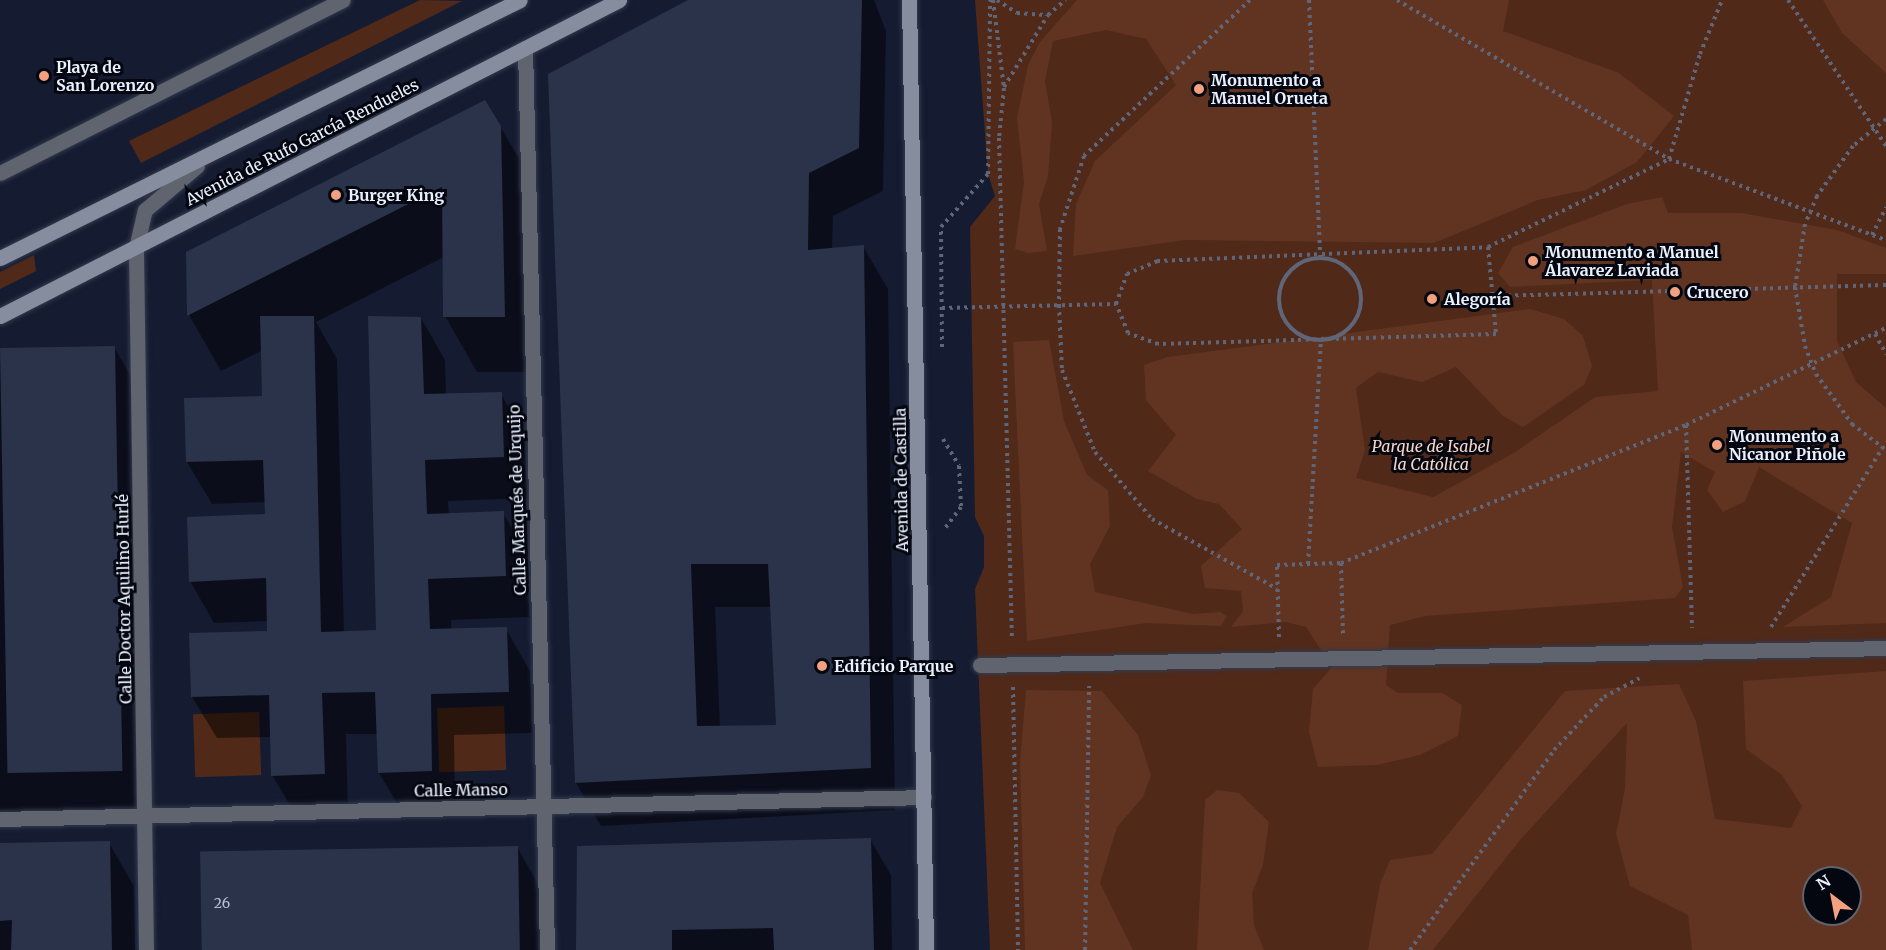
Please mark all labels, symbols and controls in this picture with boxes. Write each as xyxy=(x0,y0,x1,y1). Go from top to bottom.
place label: Playa de San Lorenzo xyxy=(56,57,154,95)
marker: Playa de San Lorenzo xyxy=(37,69,51,83)
place label: Monumento a Manuel Orueta xyxy=(1211,70,1328,108)
street label: Avenida de Rufo García Rendueles xyxy=(182,75,422,209)
marker: Monumento a Manuel Orueta xyxy=(1192,82,1206,96)
place label: Burger King xyxy=(348,185,444,205)
marker: Burger King xyxy=(329,188,343,202)
place label: Monumento a Manuel Álavarez Laviada xyxy=(1545,242,1719,280)
marker: Monumento a Manuel Álavarez Laviada xyxy=(1526,254,1540,268)
place label: Crucero xyxy=(1687,282,1748,302)
marker: Crucero xyxy=(1668,285,1682,299)
place label: Alegoría xyxy=(1444,289,1511,309)
marker: Alegoría xyxy=(1425,292,1439,306)
street label: Calle Marqués de Urquijo xyxy=(504,404,530,596)
street label: Avenida de Castilla xyxy=(890,408,912,552)
place label: Monumento a Nicanor Piñole xyxy=(1729,426,1846,464)
park label: Parque de Isabel la Católica xyxy=(1372,436,1490,474)
marker: Monumento a Nicanor Piñole xyxy=(1710,438,1724,452)
street label: Calle Doctor Aquilino Hurlé xyxy=(113,494,135,704)
place label: Edificio Parque xyxy=(834,656,954,676)
marker: Edificio Parque xyxy=(815,659,829,673)
street label: Calle Manso xyxy=(414,780,508,800)
north arrow xyxy=(1802,866,1862,926)
text: N xyxy=(1813,871,1834,894)
house number: 26 xyxy=(214,895,230,911)

